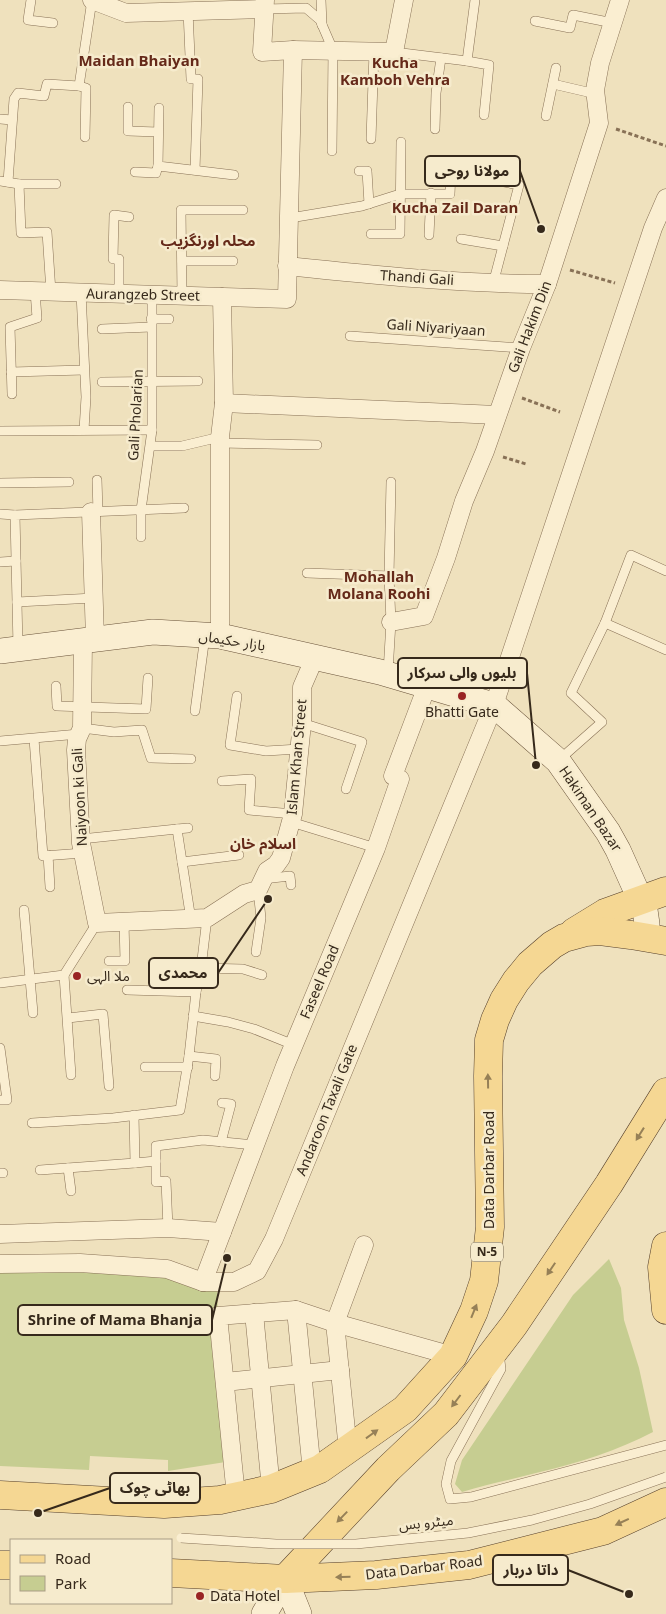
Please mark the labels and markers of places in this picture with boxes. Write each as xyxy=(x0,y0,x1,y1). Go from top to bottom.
callout: مولانا روحی xyxy=(425,156,520,186)
callout: بلیوں والی سرکار xyxy=(398,658,527,688)
marker: Bhatti Gate xyxy=(456,690,468,702)
place label: Bhatti Gate xyxy=(425,698,499,727)
callout: محمدی xyxy=(149,958,218,988)
place label: ملا الہی xyxy=(87,962,130,991)
marker: ملا الہی xyxy=(71,970,83,982)
callout: Shrine of Mama Bhanja xyxy=(18,1305,212,1335)
callout: بھاٹی چوک xyxy=(110,1473,200,1503)
callout: داتا دربار xyxy=(493,1555,568,1585)
place label: Data Hotel xyxy=(210,1582,280,1611)
marker: Data Hotel xyxy=(194,1590,206,1602)

